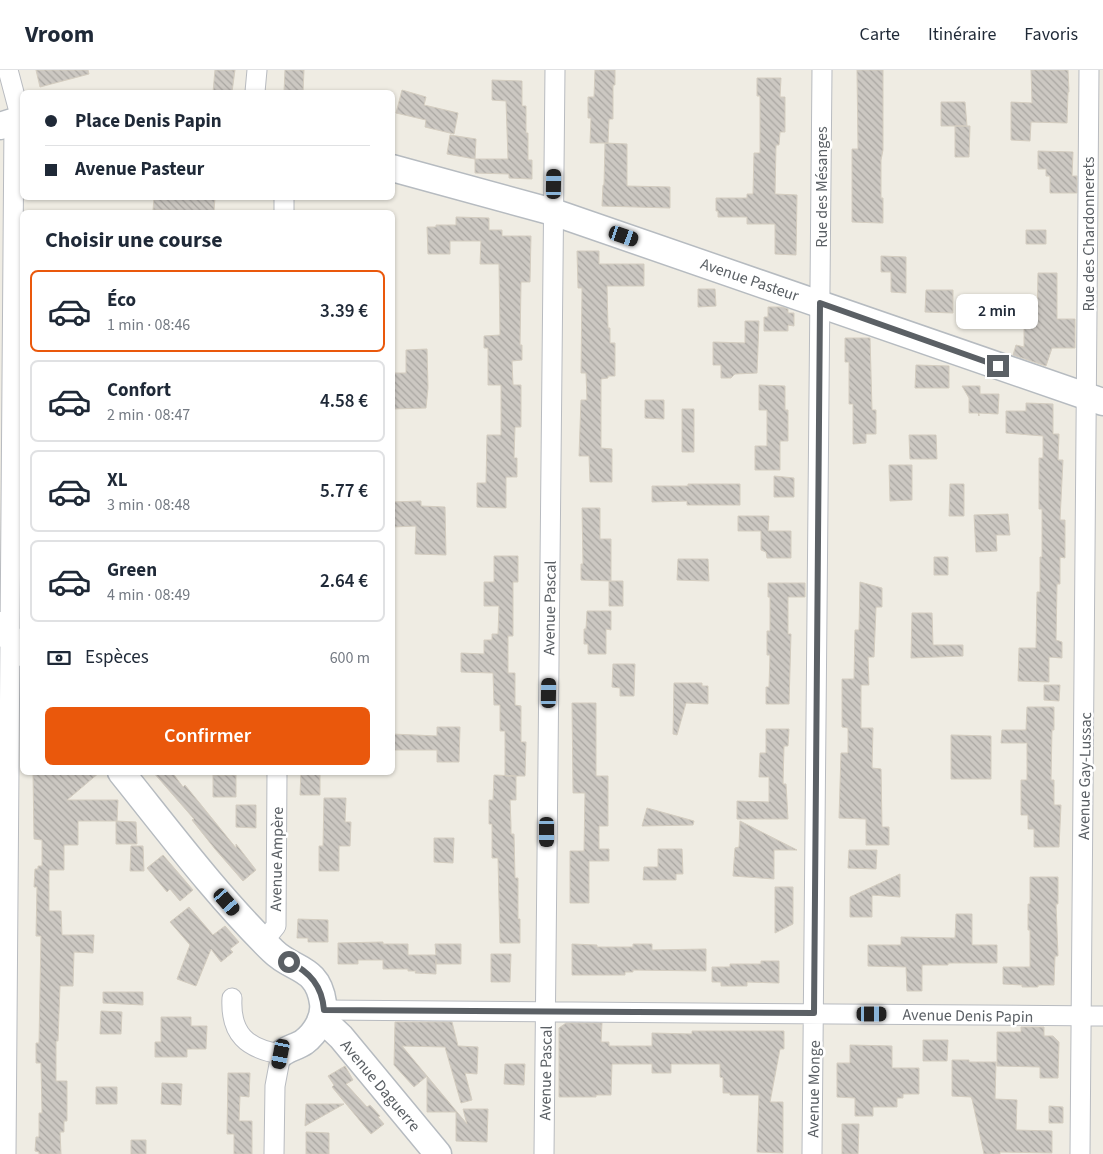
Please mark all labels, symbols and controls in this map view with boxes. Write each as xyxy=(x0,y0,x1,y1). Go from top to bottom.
text: Vroom xyxy=(25,17,94,52)
text: Carte xyxy=(860,22,900,47)
text: Itinéraire xyxy=(928,22,996,47)
text: Favoris xyxy=(1024,22,1078,47)
text: Place Denis Papin xyxy=(75,108,222,135)
street label: Rue des Mésanges xyxy=(811,126,833,248)
text: Avenue Pasteur xyxy=(75,156,204,183)
street label: Rue des Chardonnerets xyxy=(1078,156,1100,312)
car xyxy=(546,169,561,199)
text: Choisir une course xyxy=(45,224,223,256)
car xyxy=(607,224,640,248)
street label: Avenue Pasteur xyxy=(698,253,802,307)
text: Éco xyxy=(107,287,136,314)
icon: car xyxy=(47,289,92,334)
callout: 2 min xyxy=(957,294,1039,328)
text: 3.39 € xyxy=(320,298,368,325)
text: 2 min xyxy=(978,300,1016,322)
text: 1 min · 08:46 xyxy=(107,314,190,336)
route end xyxy=(987,355,1009,377)
text: Confort xyxy=(107,377,171,404)
icon: car xyxy=(47,379,92,424)
text: 4.58 € xyxy=(320,388,368,415)
text: 2 min · 08:47 xyxy=(107,404,190,426)
text: XL xyxy=(107,467,128,494)
icon: car xyxy=(47,469,92,514)
text: 5.77 € xyxy=(320,478,368,505)
text: 3 min · 08:48 xyxy=(107,494,190,516)
text: Green xyxy=(107,557,157,584)
icon: car xyxy=(47,559,92,604)
street label: Avenue Pascal xyxy=(538,560,562,656)
text: 2.64 € xyxy=(320,568,368,595)
text: 4 min · 08:49 xyxy=(107,584,190,606)
icon: cash xyxy=(45,644,73,672)
text: Espèces xyxy=(85,644,149,671)
text: 600 m xyxy=(330,647,370,669)
car xyxy=(541,678,556,708)
button: Confirmer xyxy=(45,707,370,765)
street label: Avenue Gay-Lussac xyxy=(1073,712,1097,840)
street label: Avenue Ampère xyxy=(265,806,289,912)
car xyxy=(539,817,554,847)
car xyxy=(211,886,242,918)
route start xyxy=(278,951,300,973)
street label: Avenue Denis Papin xyxy=(902,1004,1034,1028)
car xyxy=(857,1007,887,1022)
street label: Avenue Pascal xyxy=(534,1025,558,1121)
street label: Avenue Daguerre xyxy=(335,1035,425,1136)
car xyxy=(270,1038,291,1070)
street label: Avenue Monge xyxy=(802,1040,826,1138)

